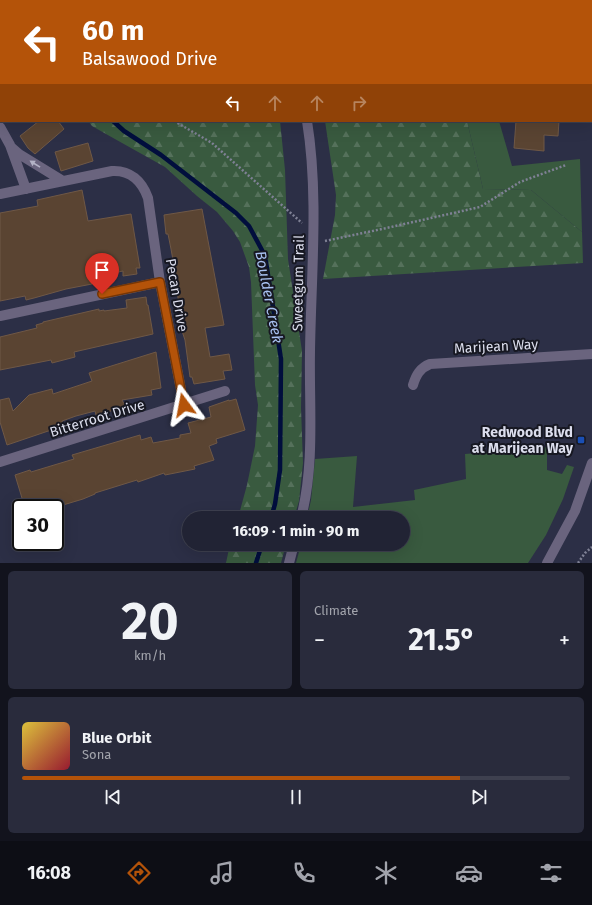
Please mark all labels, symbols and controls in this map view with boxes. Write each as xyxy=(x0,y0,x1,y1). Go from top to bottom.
text: 60 m xyxy=(82,14,144,47)
icon: left xyxy=(16,16,68,68)
text: Balsawood Drive xyxy=(82,48,217,70)
icon: left xyxy=(222,92,244,114)
icon: ahead xyxy=(264,92,286,114)
icon: ahead xyxy=(306,92,328,114)
icon: right xyxy=(348,92,370,114)
one-way arrow xyxy=(30,161,41,168)
street label: Sweetgum Trail xyxy=(289,235,308,331)
water label: Boulder Creek xyxy=(251,249,287,345)
pin xyxy=(85,253,119,294)
street label: Pecan Drive xyxy=(162,257,191,333)
icon: arrive xyxy=(91,259,113,281)
street label: Marijean Way xyxy=(454,336,539,357)
position arrow xyxy=(163,384,205,426)
street label: Bitterroot Drive xyxy=(48,396,147,441)
place label: Redwood Blvd at Marijean Way xyxy=(472,424,574,457)
marker: Redwood Blvd at Marijean Way xyxy=(576,435,586,445)
speed limit sign: 30 xyxy=(12,499,64,551)
text: 16:09 · 1 min · 90 m xyxy=(233,522,359,540)
text: 20 xyxy=(121,590,179,653)
text: Climate xyxy=(314,603,358,618)
text: 21.5° xyxy=(408,622,476,658)
text: − xyxy=(314,627,325,654)
text: + xyxy=(559,627,570,654)
text: km/h xyxy=(134,648,166,663)
text: Blue Orbit xyxy=(82,729,151,747)
text: Sona xyxy=(82,747,111,762)
icon: previous xyxy=(102,786,124,808)
icon: pause xyxy=(285,786,307,808)
icon: next xyxy=(468,786,490,808)
icon: directions xyxy=(125,859,153,887)
icon: music xyxy=(208,859,236,887)
icon: phone xyxy=(290,859,318,887)
icon: climate xyxy=(372,859,400,887)
icon: car xyxy=(455,859,483,887)
icon: filters xyxy=(537,859,565,887)
text: 16:08 xyxy=(27,862,71,884)

